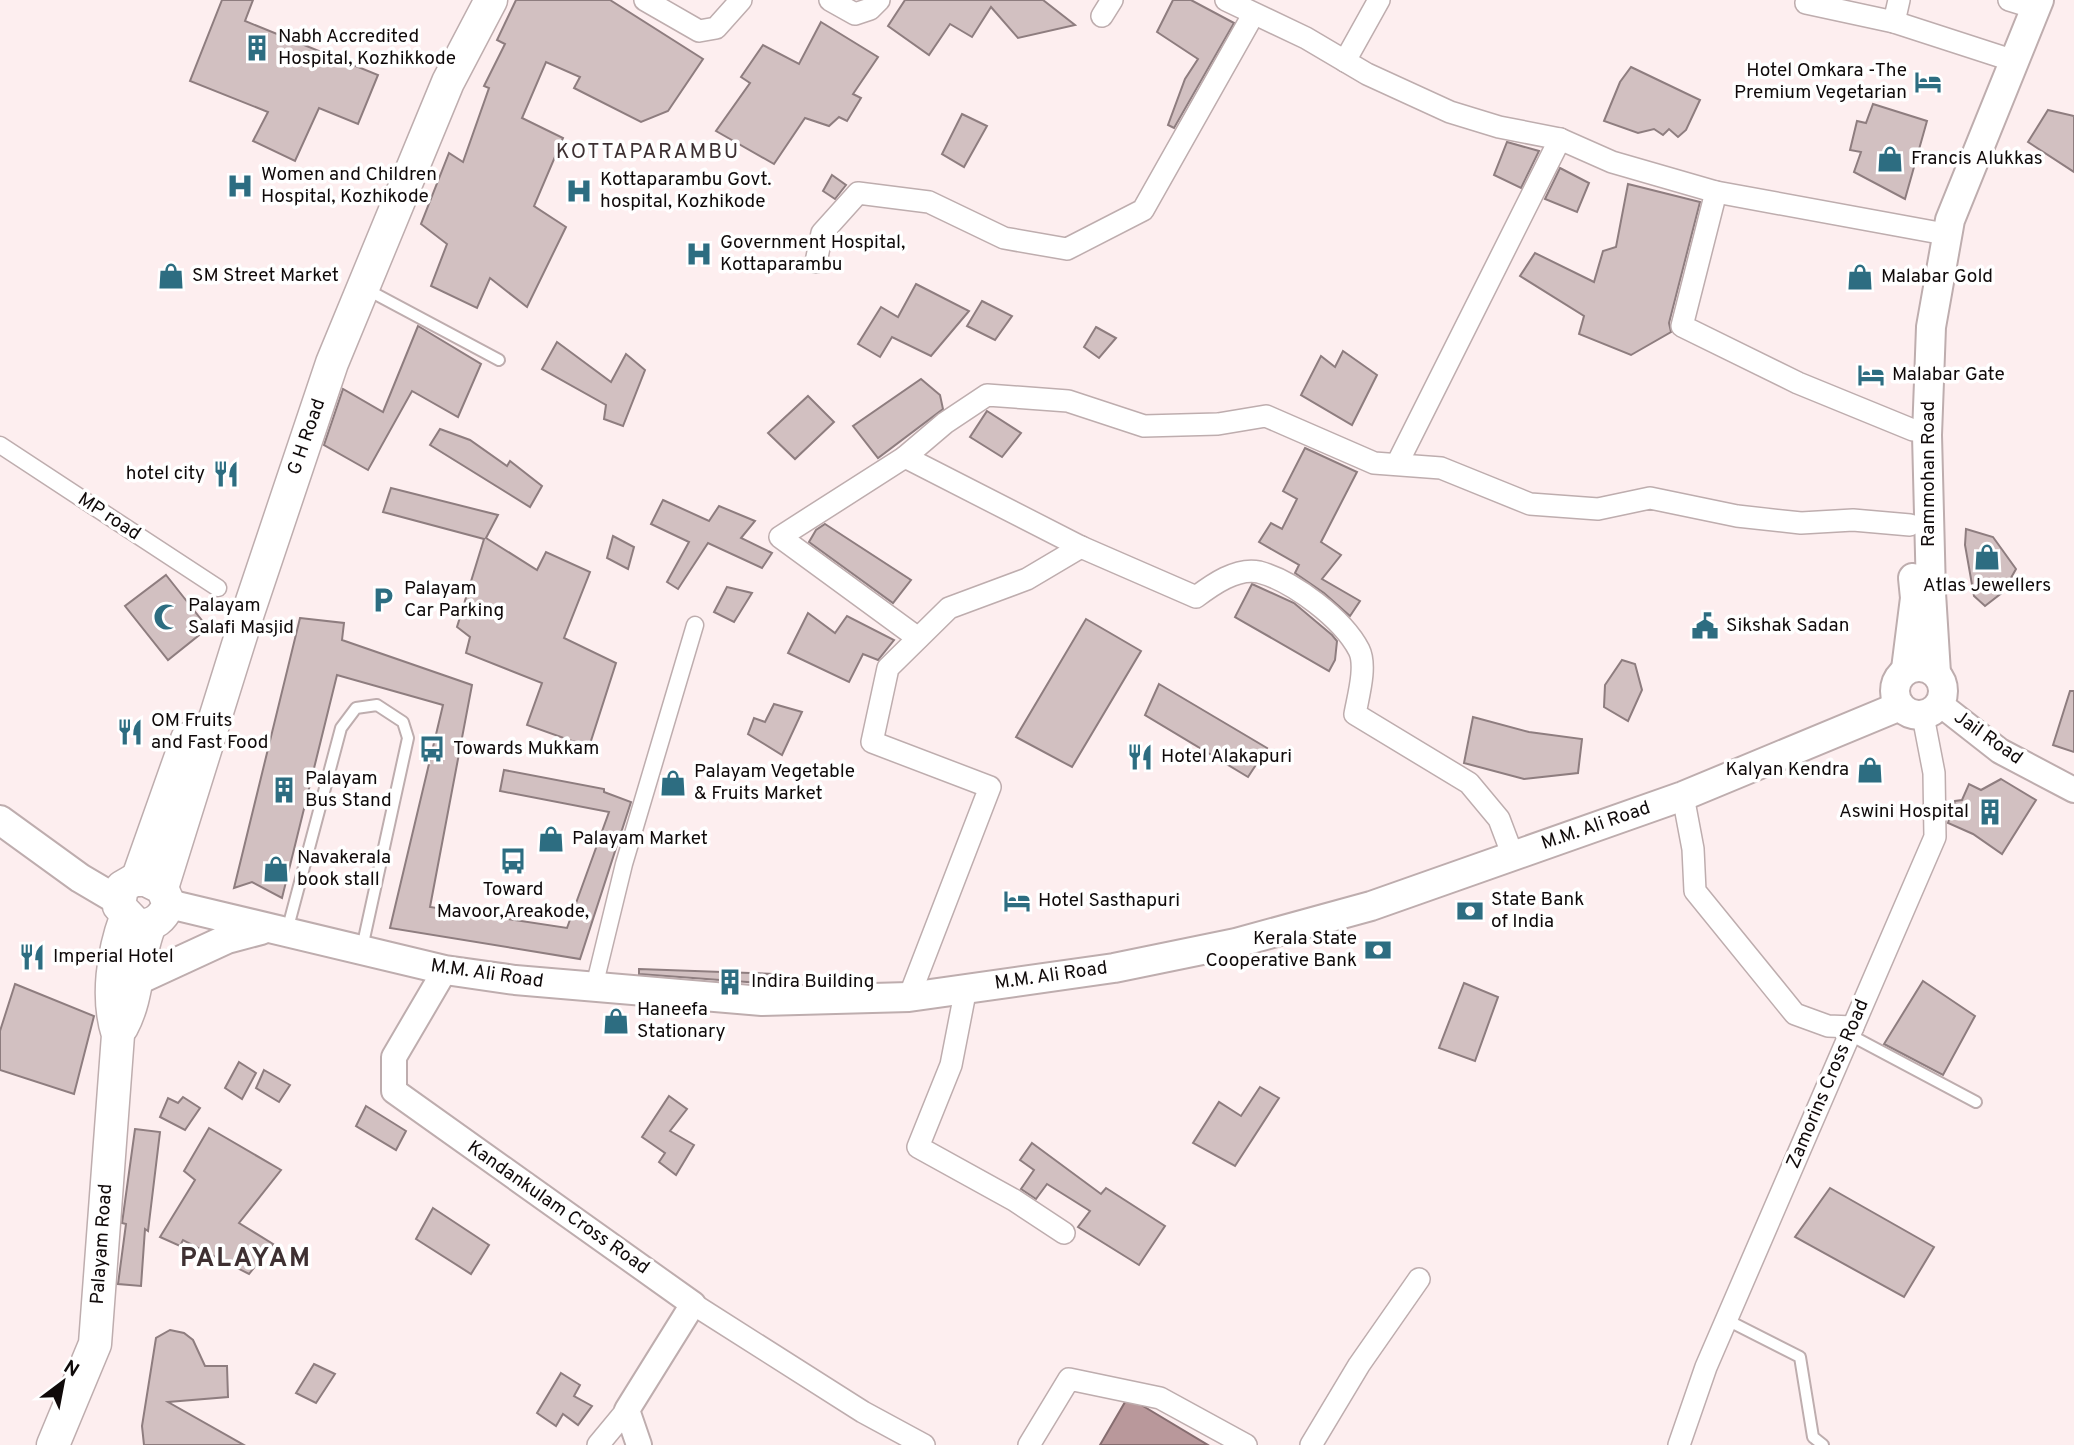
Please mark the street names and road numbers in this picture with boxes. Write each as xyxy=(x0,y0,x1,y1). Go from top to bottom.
street label: G H Road xyxy=(283,396,331,478)
street label: Rammohan Road xyxy=(1917,401,1941,547)
street label: MP road xyxy=(73,488,145,546)
street label: Jail Road xyxy=(1949,706,2027,770)
street label: M.M. Ali Road xyxy=(1538,796,1654,856)
street label: M.M. Ali Road xyxy=(429,954,545,994)
street label: M.M. Ali Road xyxy=(993,956,1109,996)
street label: Zamorins Cross Road xyxy=(1781,996,1875,1172)
street label: Kandankulam Cross Road xyxy=(462,1136,654,1280)
street label: Palayam Road xyxy=(86,1183,118,1305)

